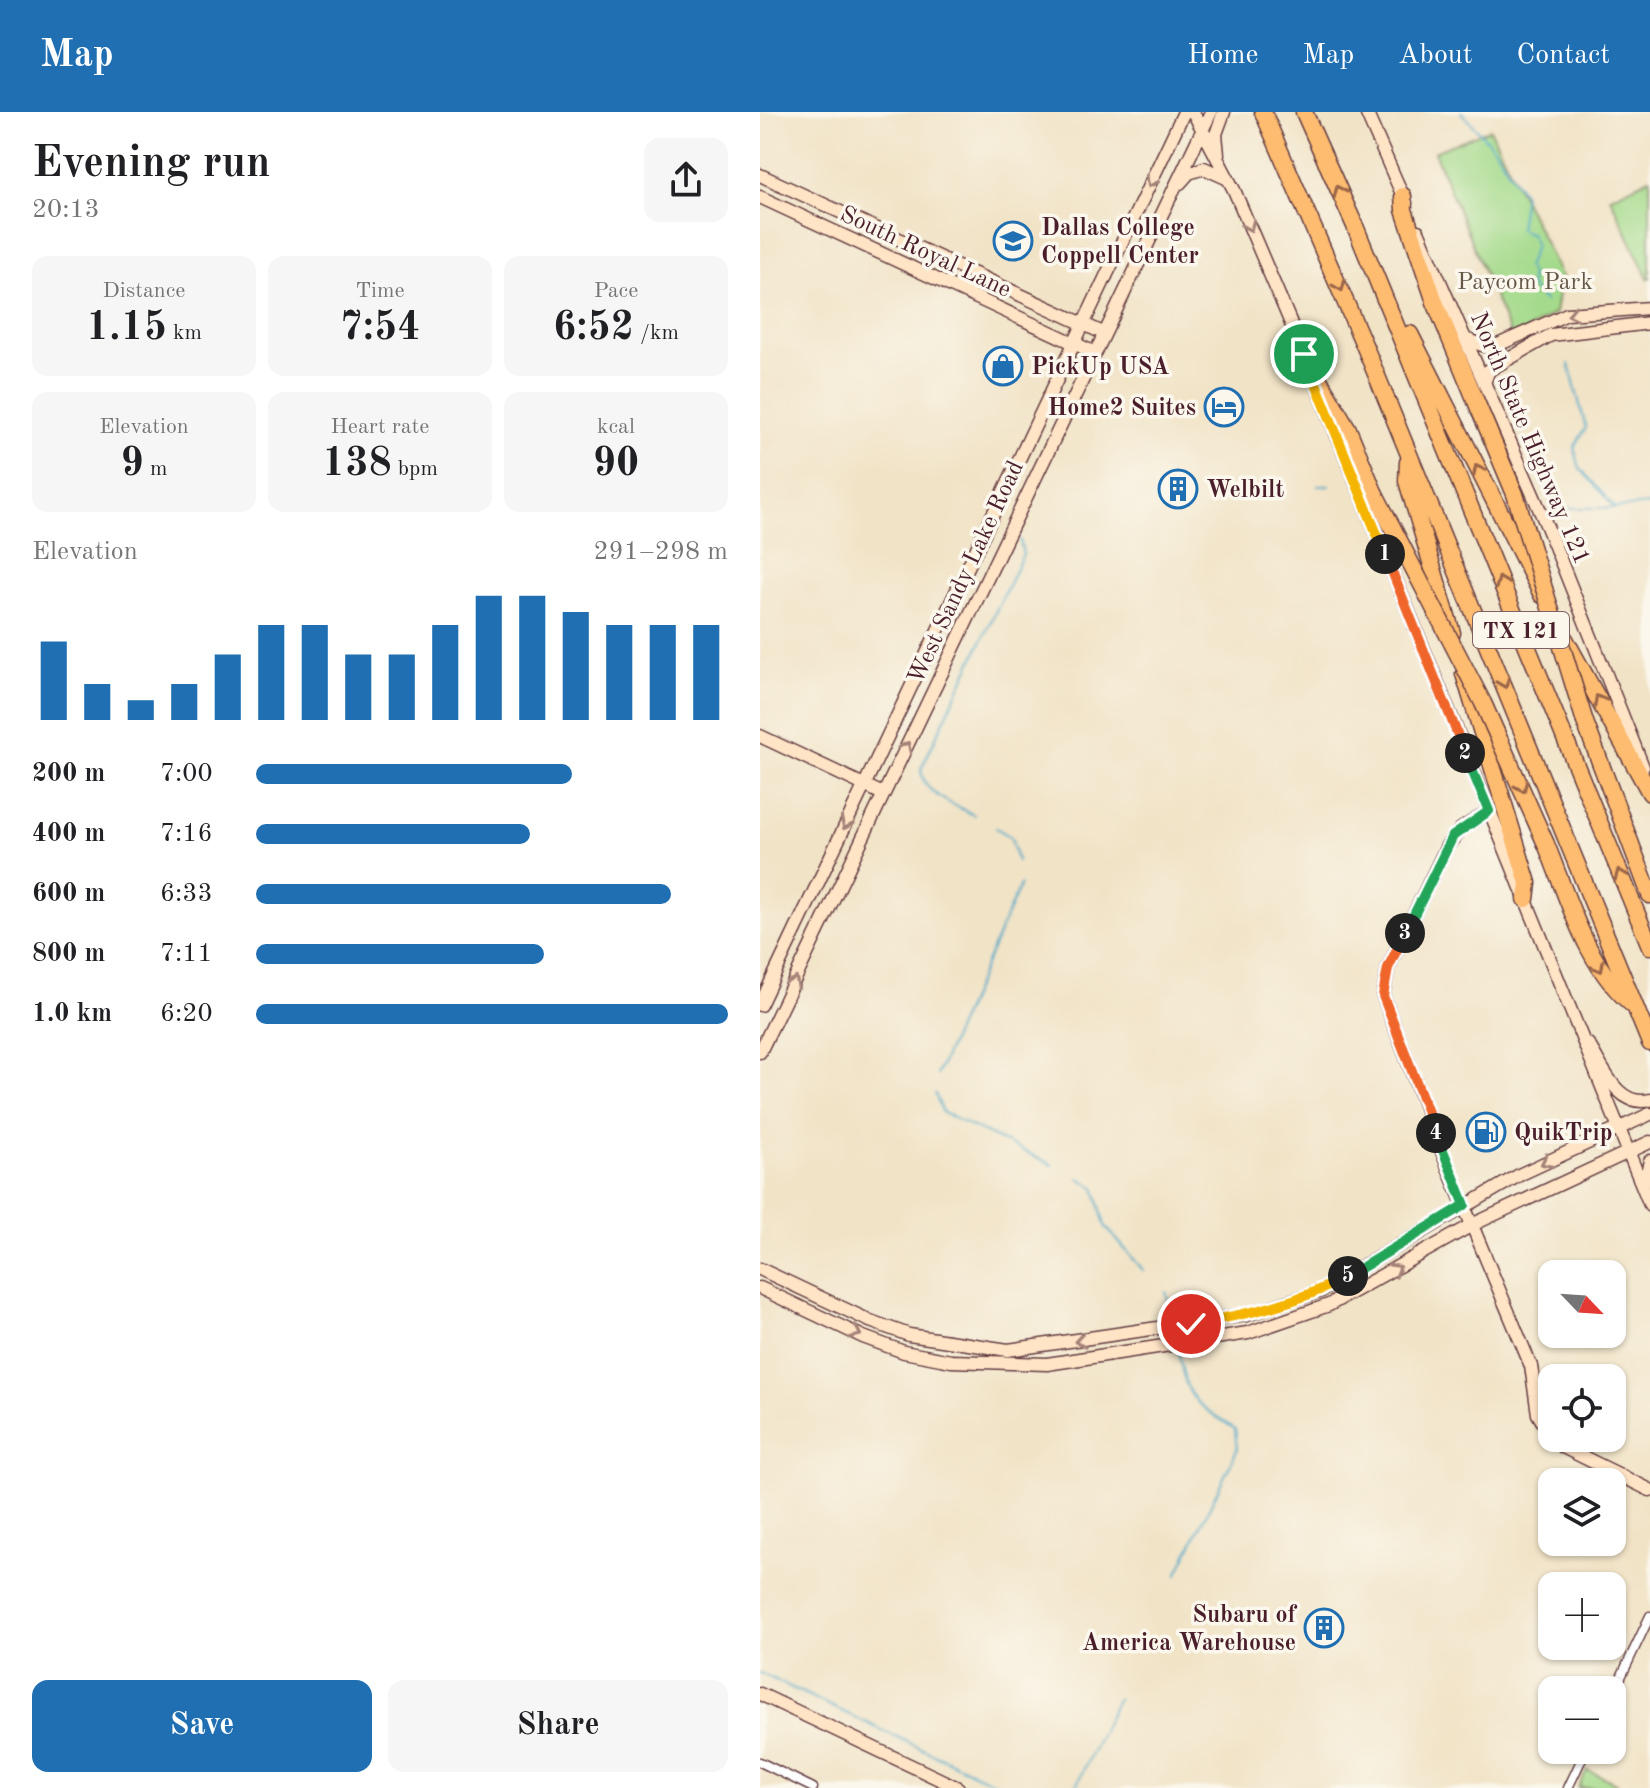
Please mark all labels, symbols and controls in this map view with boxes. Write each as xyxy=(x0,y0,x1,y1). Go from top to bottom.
text: Map xyxy=(40,37,114,75)
text: Home xyxy=(1187,42,1258,70)
text: Map xyxy=(1302,42,1354,70)
text: About xyxy=(1398,42,1473,70)
text: Contact xyxy=(1517,42,1610,70)
button: share xyxy=(644,138,728,222)
text: Evening run xyxy=(32,142,270,186)
one-way arrow xyxy=(1145,174,1161,189)
one-way arrow xyxy=(1333,185,1349,199)
text: 20:13 xyxy=(32,197,100,223)
street label: South Royal Lane xyxy=(836,203,1014,303)
place label: Dallas College Coppell Center xyxy=(1041,217,1199,269)
one-way arrow xyxy=(1239,217,1255,232)
school or university icon: Dallas College Coppell Center xyxy=(992,220,1034,262)
park label: Paycom Park xyxy=(1457,271,1593,295)
one-way arrow xyxy=(1330,278,1346,292)
text: Distance xyxy=(103,280,185,302)
text: Time xyxy=(355,280,405,302)
text: Pace xyxy=(594,280,638,302)
one-way arrow xyxy=(1566,305,1580,322)
text: 1.15 xyxy=(86,309,167,349)
text: 7:54 xyxy=(340,309,420,349)
text: 6:52 xyxy=(553,309,634,349)
street label: North State Highway 121 xyxy=(1465,309,1593,568)
pin xyxy=(1270,320,1338,388)
text: km xyxy=(167,322,202,344)
text: /km xyxy=(634,322,679,344)
icon: arrive xyxy=(1282,332,1326,376)
shop icon: PickUp USA xyxy=(982,345,1024,387)
place label: PickUp USA xyxy=(1031,356,1169,380)
hotel icon: Home2 Suites xyxy=(1203,386,1245,428)
place label: Home2 Suites xyxy=(1047,397,1196,421)
text: Elevation xyxy=(99,416,189,438)
text: Heart rate xyxy=(331,416,429,438)
text: kcal xyxy=(597,416,635,438)
text: 9 xyxy=(121,445,144,485)
text: 138 xyxy=(322,445,392,485)
text: 90 xyxy=(593,445,639,485)
text: m xyxy=(144,458,167,480)
text: bpm xyxy=(392,458,438,480)
street label: West Sandy Lake Road xyxy=(905,458,1029,688)
one-way arrow xyxy=(1472,464,1488,479)
building icon: Welbilt xyxy=(1157,468,1199,510)
place label: Welbilt xyxy=(1206,479,1284,503)
pin: 1 xyxy=(1365,534,1405,574)
text: Elevation xyxy=(32,539,138,565)
text: 291–298 m xyxy=(593,539,728,565)
text: 1 xyxy=(1379,543,1391,565)
one-way arrow xyxy=(1494,576,1510,590)
road number: TX 121 xyxy=(1473,612,1569,648)
one-way arrow xyxy=(1494,675,1510,689)
one-way arrow xyxy=(1593,694,1608,709)
pin: 2 xyxy=(1445,733,1485,773)
one-way arrow xyxy=(896,741,912,755)
text: 2 xyxy=(1459,742,1471,764)
text: 200 m xyxy=(32,761,105,787)
text: 7:00 xyxy=(160,761,213,787)
one-way arrow xyxy=(1512,779,1528,793)
one-way arrow xyxy=(840,816,856,830)
text: 400 m xyxy=(32,821,105,847)
text: 7:16 xyxy=(160,821,213,847)
one-way arrow xyxy=(1614,868,1630,882)
text: 600 m xyxy=(32,881,105,907)
text: 6:33 xyxy=(160,881,213,907)
pin: 3 xyxy=(1385,913,1425,953)
text: 3 xyxy=(1399,922,1411,944)
text: 800 m xyxy=(32,941,105,967)
text: 7:11 xyxy=(160,941,213,967)
one-way arrow xyxy=(1590,959,1605,974)
one-way arrow xyxy=(784,975,800,990)
text: 1.0 km xyxy=(32,1001,112,1027)
text: 6:20 xyxy=(160,1001,213,1027)
fuel station icon: QuikTrip xyxy=(1465,1111,1507,1153)
pin: 4 xyxy=(1416,1113,1456,1153)
text: 4 xyxy=(1430,1122,1442,1144)
place label: QuikTrip xyxy=(1514,1122,1613,1146)
one-way arrow xyxy=(1539,1152,1554,1168)
pin: 5 xyxy=(1328,1256,1368,1296)
north arrow xyxy=(1538,1260,1626,1348)
map controls xyxy=(1538,1260,1626,1764)
one-way arrow xyxy=(1387,1263,1402,1279)
text: 5 xyxy=(1342,1265,1354,1287)
pin xyxy=(1157,1290,1225,1358)
icon: check xyxy=(1169,1302,1213,1346)
one-way arrow xyxy=(848,1324,862,1340)
one-way arrow xyxy=(1073,1332,1087,1349)
button: locate xyxy=(1538,1364,1626,1452)
button: layers xyxy=(1538,1468,1626,1556)
button: + xyxy=(1538,1572,1626,1660)
place label: Subaru of America Warehouse xyxy=(1082,1604,1298,1656)
building icon: Subaru of America Warehouse xyxy=(1303,1607,1345,1649)
button: − xyxy=(1538,1676,1626,1764)
button: Save xyxy=(32,1680,372,1772)
button: Share xyxy=(388,1680,728,1772)

